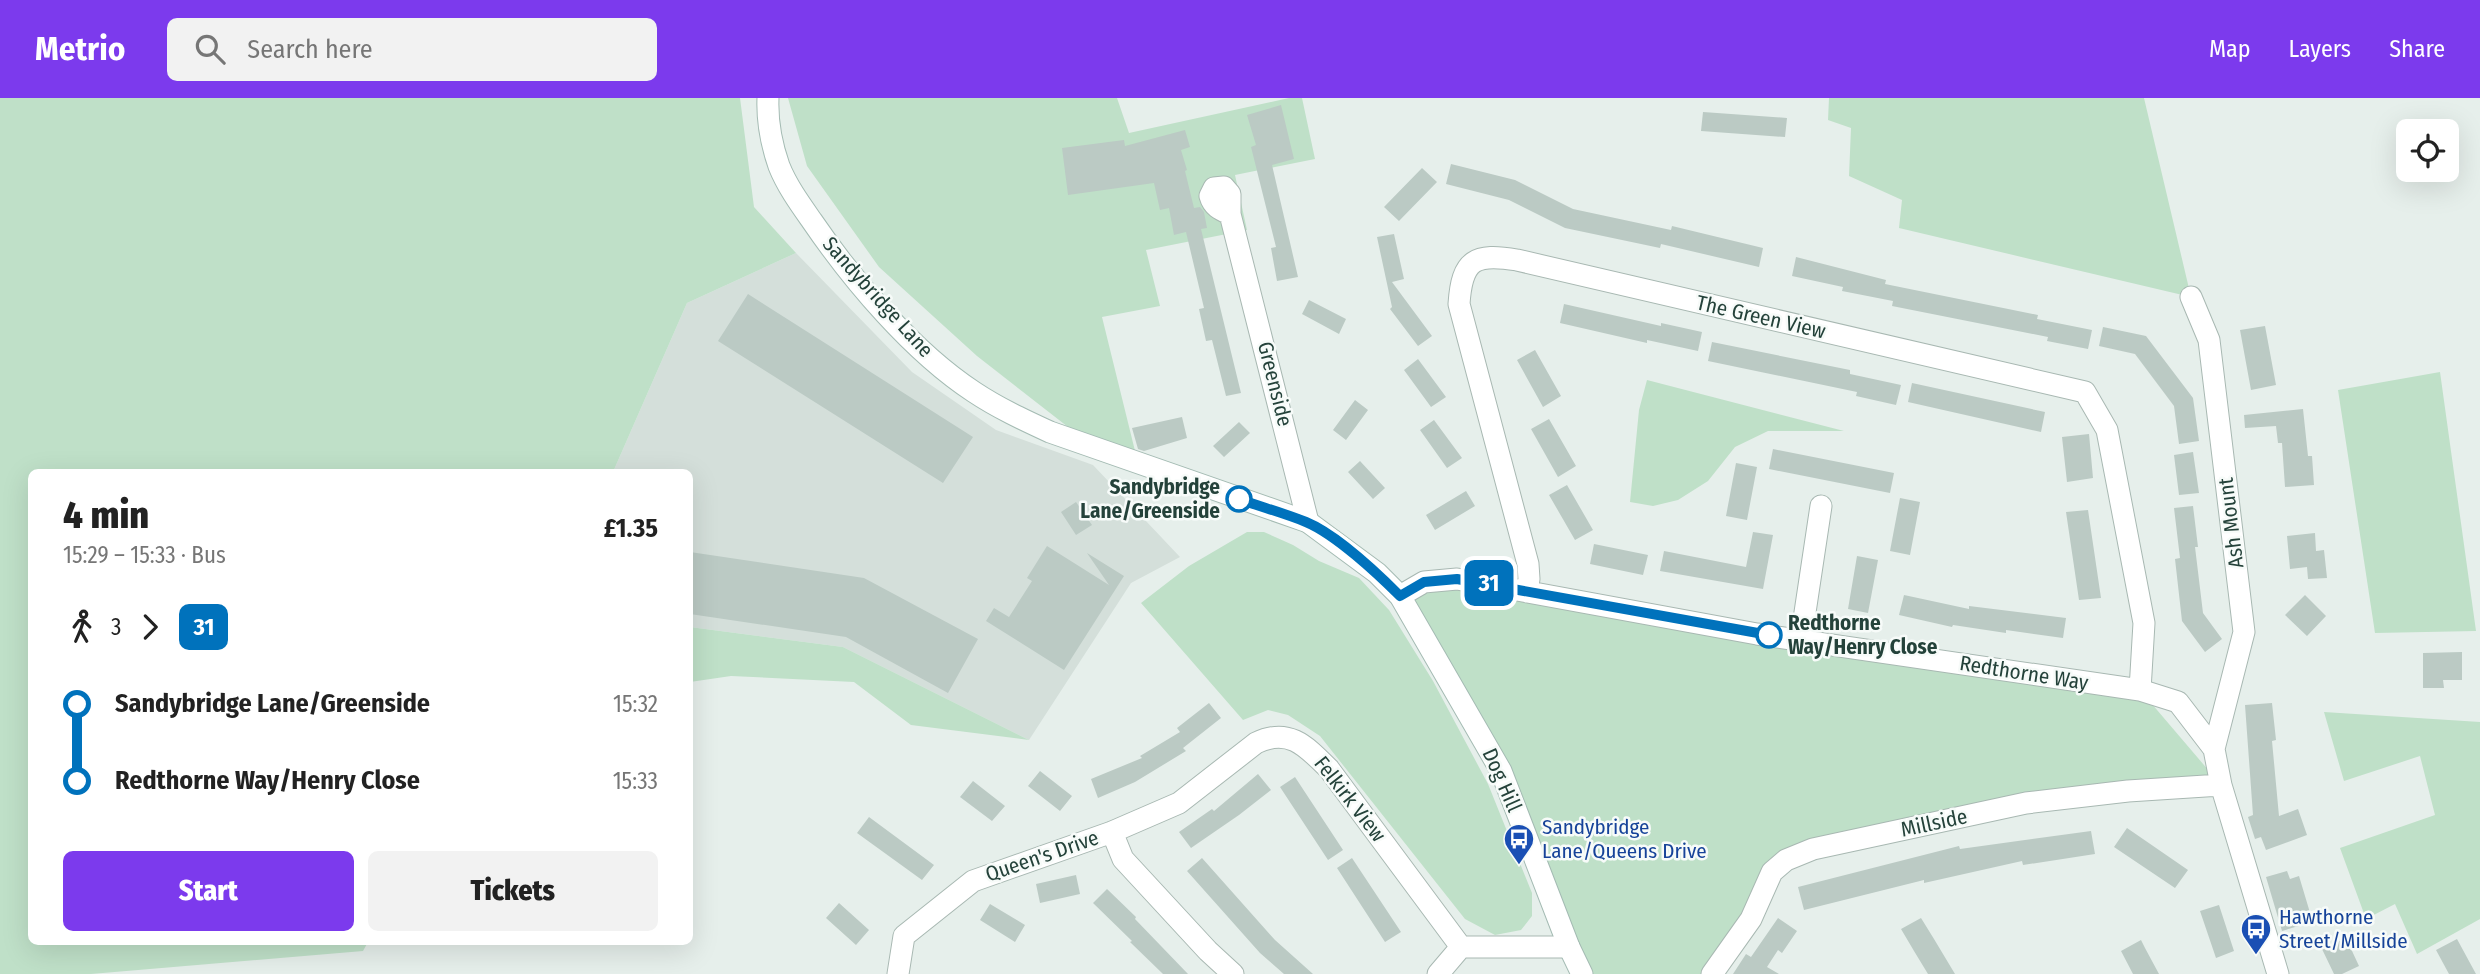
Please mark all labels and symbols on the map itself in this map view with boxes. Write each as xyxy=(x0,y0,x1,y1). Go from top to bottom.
street label: Sandybridge Lane xyxy=(817,231,939,363)
street label: The Green View xyxy=(1694,290,1828,345)
street label: Greenside xyxy=(1252,339,1298,429)
place label: Sandybridge Lane/Greenside xyxy=(1080,474,1220,524)
street label: Ash Mount xyxy=(2213,476,2249,570)
marker: Sandybridge Lane/Greenside xyxy=(1226,486,1252,512)
line badge: 31 xyxy=(1458,560,1520,606)
place label: Redthorne Way/Henry Close xyxy=(1788,610,1938,660)
marker: Redthorne Way/Henry Close xyxy=(1756,622,1782,648)
street label: Redthorne Way xyxy=(1958,650,2091,696)
street label: Dog Hill xyxy=(1476,744,1528,816)
street label: Felkirk View xyxy=(1308,751,1392,847)
street label: Millside xyxy=(1898,803,1970,843)
place label: Sandybridge Lane/Queens Drive xyxy=(1542,814,1707,864)
bus stop icon: Sandybridge Lane/Queens Drive xyxy=(1502,822,1536,866)
street label: Queen's Drive xyxy=(982,824,1102,888)
place label: Hawthorne Street/Millside xyxy=(2279,904,2408,954)
bus stop icon: Hawthorne Street/Millside xyxy=(2239,912,2273,956)

